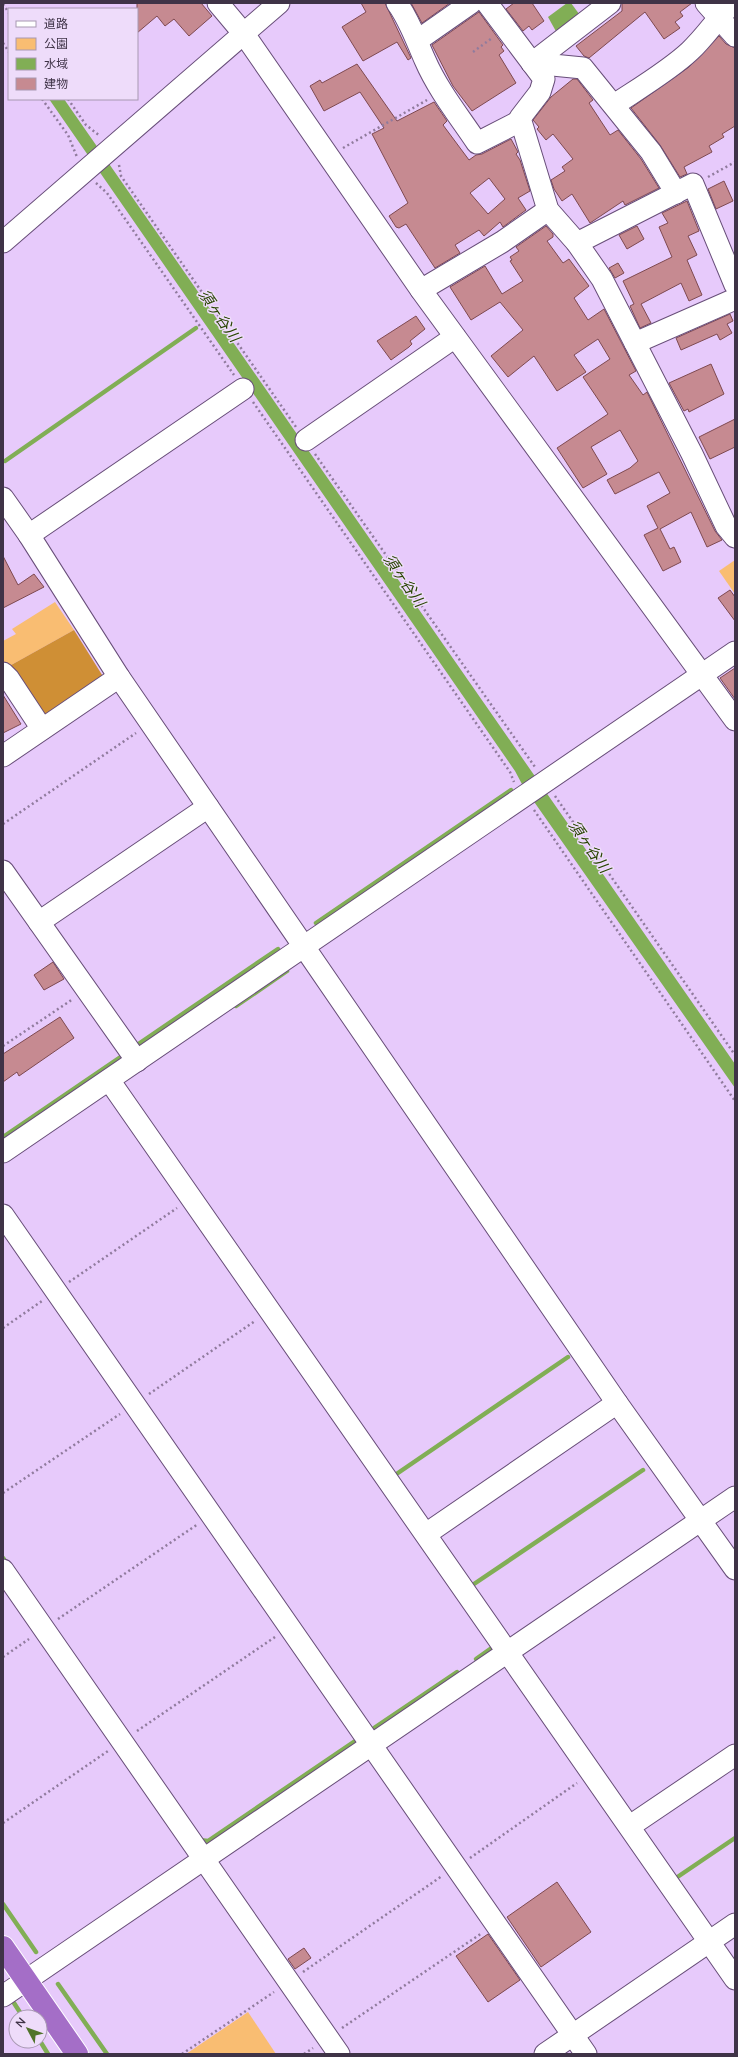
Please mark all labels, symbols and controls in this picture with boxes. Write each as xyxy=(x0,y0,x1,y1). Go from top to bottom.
legend xyxy=(8,8,138,100)
text: 道路 xyxy=(44,16,68,31)
text: 公園 xyxy=(44,36,68,51)
text: 水域 xyxy=(44,56,68,71)
text: 建物 xyxy=(44,76,68,91)
water label: 須ヶ谷川 xyxy=(195,285,246,346)
water label: 須ヶ谷川 xyxy=(380,550,431,611)
water label: 須ヶ谷川 xyxy=(565,816,616,877)
north arrow xyxy=(8,2009,48,2049)
text: N xyxy=(12,2015,28,2030)

